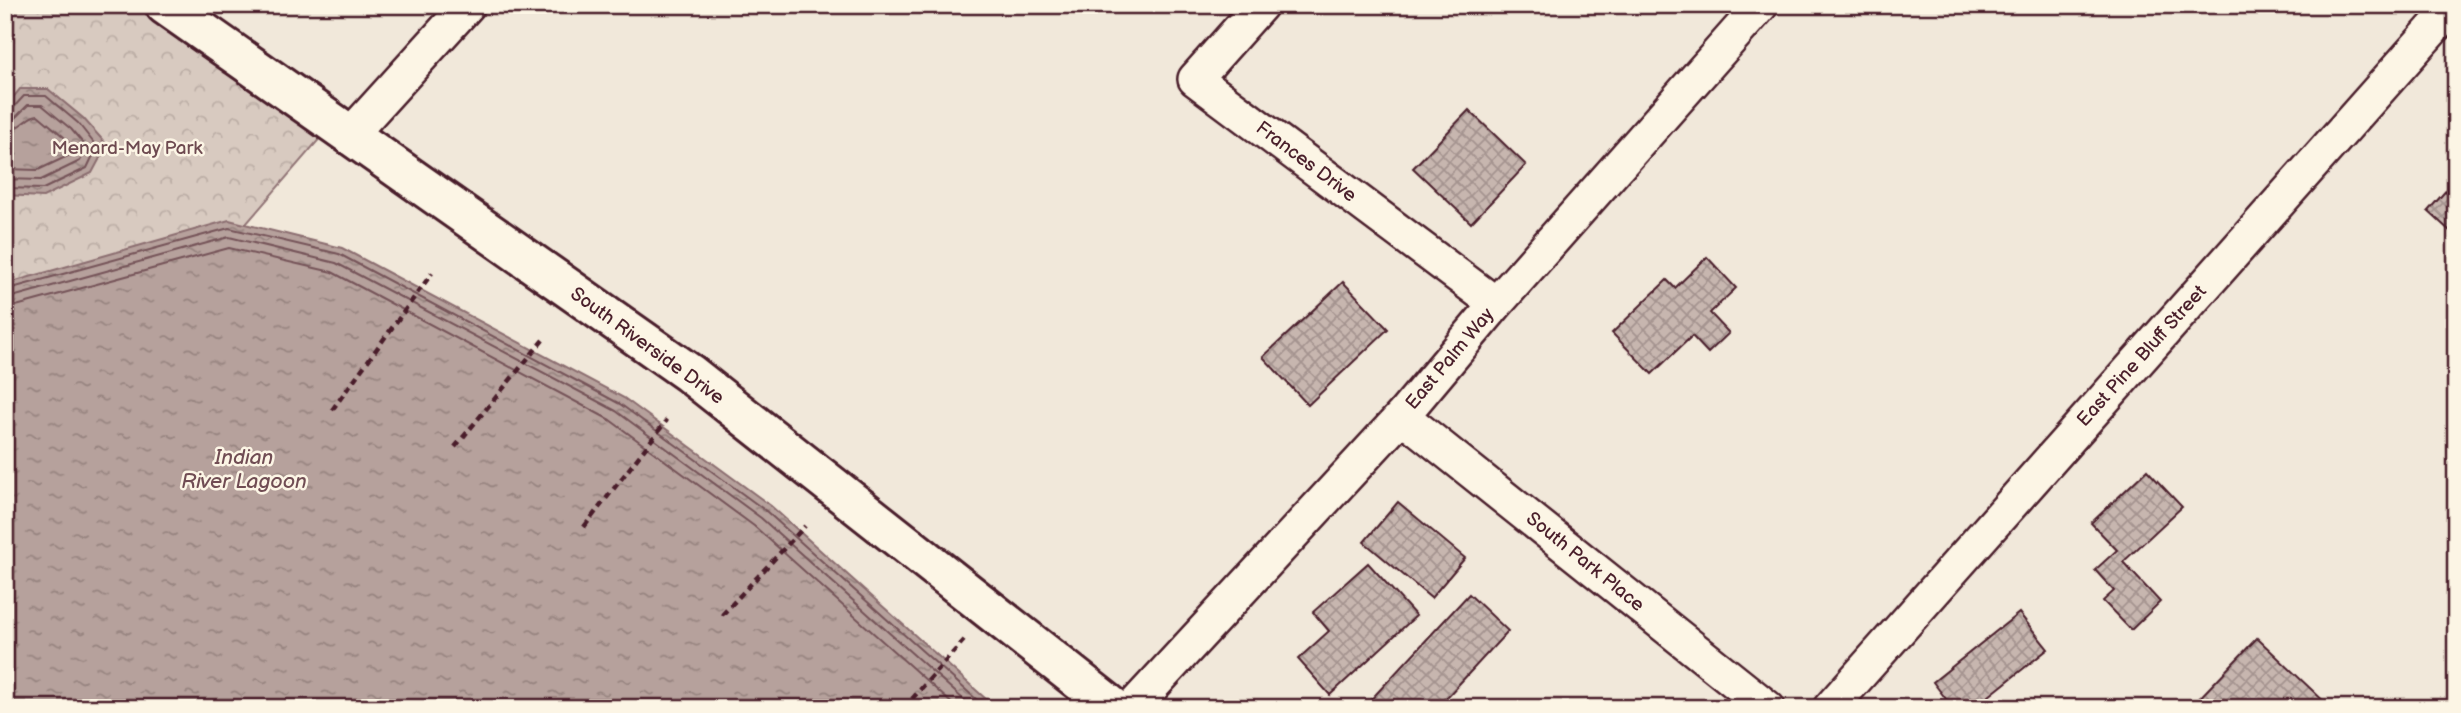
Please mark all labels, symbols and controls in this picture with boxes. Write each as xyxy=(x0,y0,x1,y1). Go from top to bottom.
street label: Frances Drive xyxy=(1251,117,1361,207)
park label: Menard-May Park xyxy=(51,137,203,160)
street label: East Pine Bluff Street xyxy=(2072,280,2212,431)
street label: South Riverside Drive xyxy=(566,283,728,409)
street label: East Palm Way xyxy=(1401,303,1499,414)
water label: Indian River Lagoon xyxy=(181,445,307,494)
street label: South Park Place xyxy=(1521,507,1649,617)

